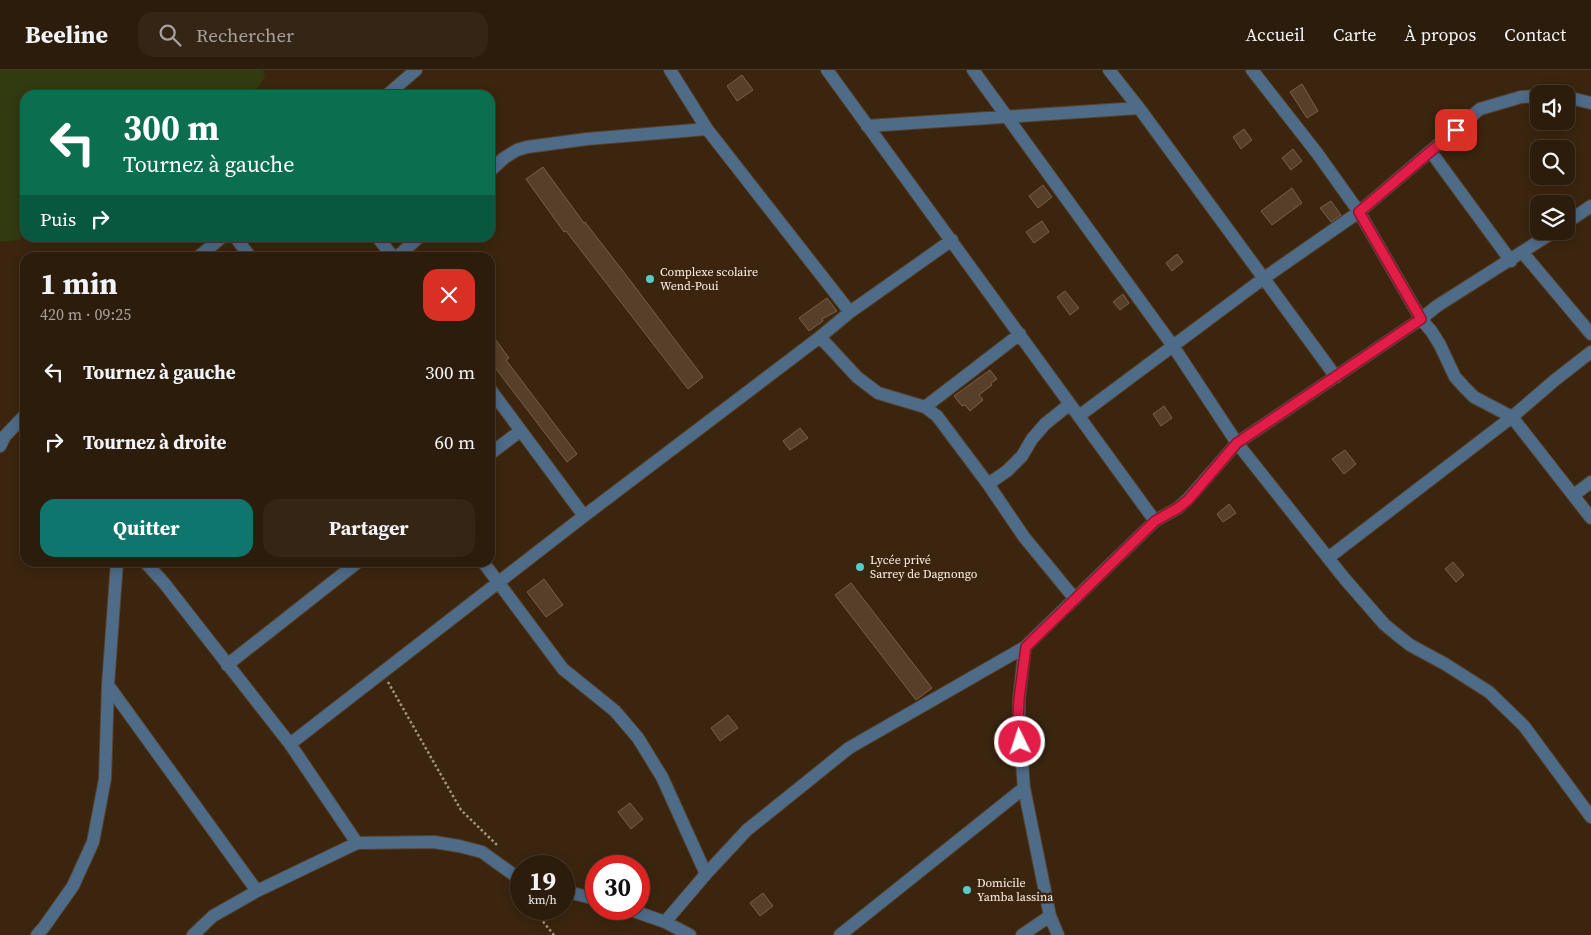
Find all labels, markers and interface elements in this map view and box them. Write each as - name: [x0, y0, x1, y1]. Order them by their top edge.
- search box: [138, 12, 488, 57]
- text: Beeline: [25, 18, 108, 51]
- icon: search: [156, 21, 184, 49]
- text: Rechercher: [196, 22, 294, 48]
- text: Accueil: [1246, 22, 1305, 47]
- text: Carte: [1333, 22, 1376, 47]
- text: À propos: [1404, 22, 1476, 47]
- text: Contact: [1504, 22, 1566, 47]
- map controls: [1530, 85, 1575, 240]
- button: sound: [1530, 85, 1575, 130]
- text: 300 m: [123, 104, 219, 152]
- pin: [1435, 109, 1477, 151]
- icon: left: [40, 110, 105, 175]
- icon: arrive: [1442, 116, 1470, 144]
- button: search: [1530, 140, 1575, 185]
- text: Tournez à gauche: [123, 149, 294, 179]
- button: layers: [1530, 195, 1575, 240]
- icon: right: [86, 205, 114, 233]
- text: Puis: [40, 206, 76, 232]
- text: 1 min: [40, 263, 118, 304]
- place label: Complexe scolaire Wend-Poui: [660, 264, 758, 294]
- button: close: [423, 269, 475, 321]
- marker: Complexe scolaire Wend-Poui: [644, 273, 656, 285]
- text: 420 m · 09:25: [40, 303, 131, 325]
- icon: left: [40, 358, 68, 386]
- text: Tournez à gauche: [83, 359, 236, 385]
- text: 300 m: [425, 359, 475, 385]
- icon: right: [40, 428, 68, 456]
- text: Tournez à droite: [83, 429, 226, 455]
- text: 60 m: [434, 429, 475, 455]
- button: Quitter: [40, 499, 253, 557]
- button: Partager: [263, 499, 475, 557]
- place label: Lycée privé Sarrey de Dagnongo: [870, 552, 978, 582]
- marker: Lycée privé Sarrey de Dagnongo: [854, 561, 866, 573]
- position arrow: [993, 715, 1045, 767]
- speed limit sign: 30: [585, 855, 650, 920]
- text: 19: [529, 864, 556, 898]
- place label: Domicile Yamba lassina: [977, 875, 1054, 905]
- marker: Domicile Yamba lassina: [961, 884, 973, 896]
- text: km/h: [528, 892, 557, 908]

